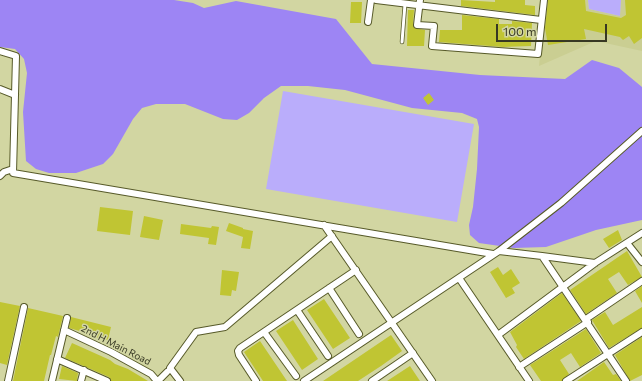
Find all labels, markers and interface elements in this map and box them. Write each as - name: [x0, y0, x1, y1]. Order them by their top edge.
- scale bar: [498, 16, 609, 42]
- text: 100 m: [503, 24, 537, 38]
- street label: 2nd H Main Road: [79, 322, 153, 368]

